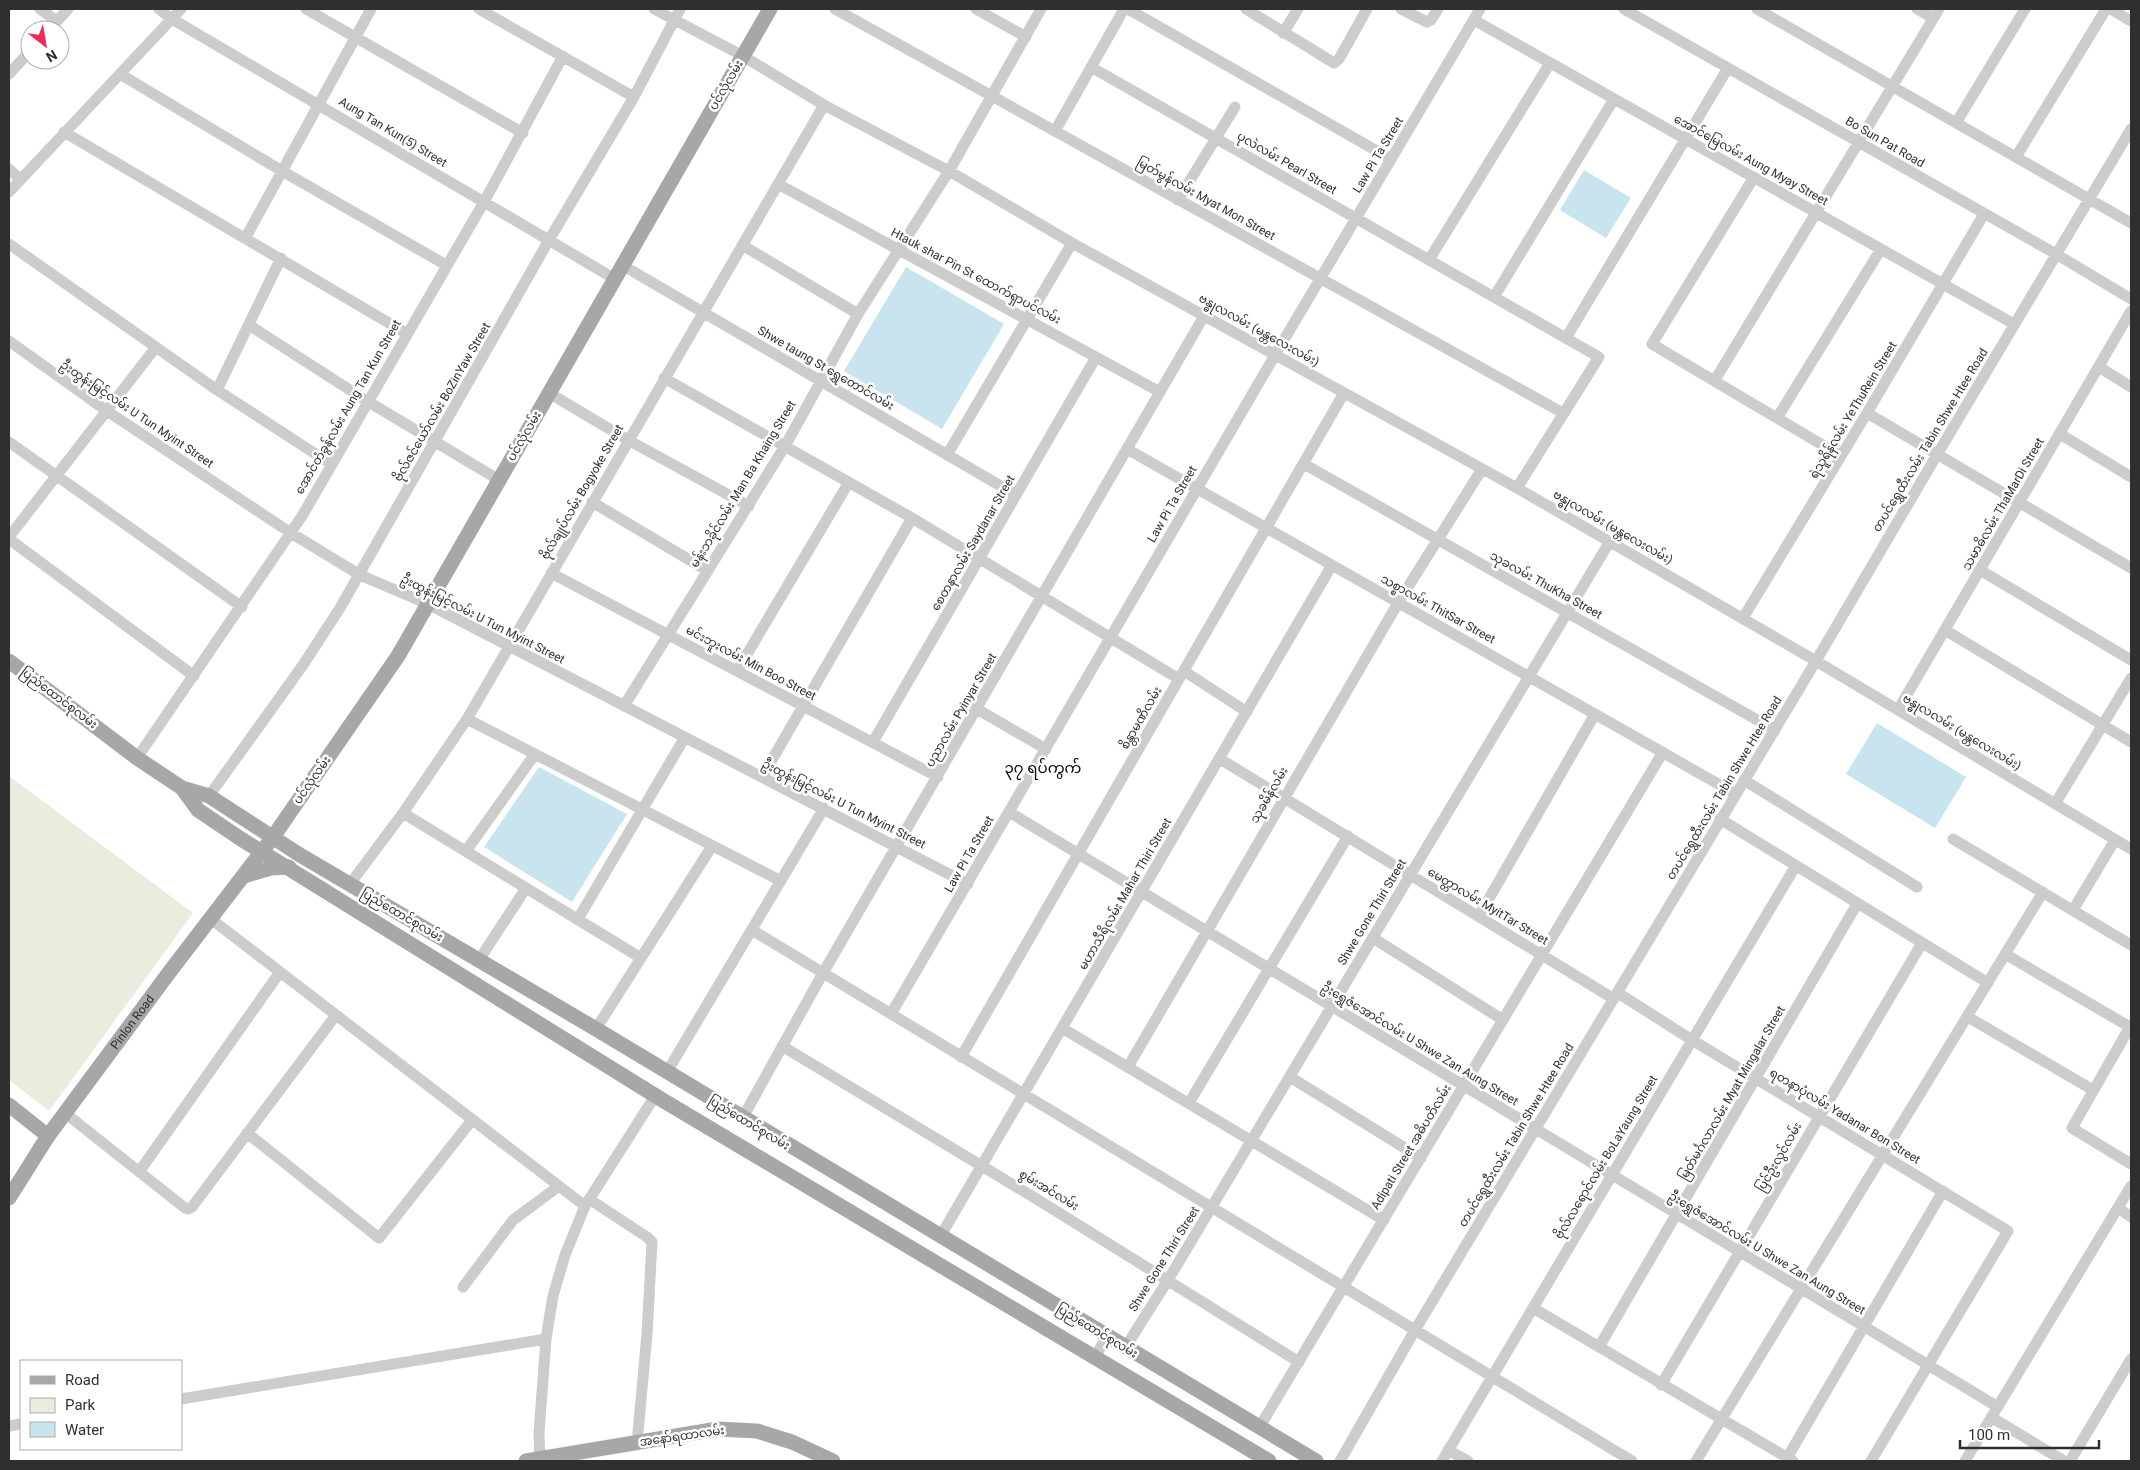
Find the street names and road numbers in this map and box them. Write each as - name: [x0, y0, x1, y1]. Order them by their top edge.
- street label: ပင်လုံလမ်း: [704, 57, 748, 114]
- street label: Aung Tan Kun(5) Street: [336, 94, 450, 170]
- street label: အောင်မြေလမ်း Aung Myay Street: [1670, 110, 1832, 211]
- street label: Bo Sun Pat Road: [1843, 114, 1927, 170]
- street label: Law Pi Ta Street: [1350, 115, 1406, 195]
- street label: ပုလဲလမ်း Pearl Street: [1233, 127, 1340, 200]
- street label: မြတ်မွန်လမ်း Myat Mon Street: [1133, 153, 1279, 246]
- street label: Htauk shar Pin St ထောက်ရှာပင်လမ်း: [887, 223, 1064, 330]
- street label: ဗန္ဓုလလမ်း (မန္တလေးလမ်း): [1195, 289, 1323, 372]
- street label: အောင်တံခွန်လမ်း Aung Tan Kun Street: [290, 316, 406, 498]
- street label: ဗိုလ်ဇင်ယော်လမ်း BoZinYaw Street: [389, 319, 496, 485]
- street label: Shwe taung St ရွှေတောင်လမ်း: [754, 321, 898, 415]
- street label: ရဲသူရိန်လမ်း YeThuRein Street: [1805, 338, 1902, 483]
- street label: တပင်ရွှေထီးလမ်း Tabin Shwe Htee Road: [1868, 345, 1993, 536]
- street label: ဦးထွန်းမြင့်လမ်း U Tun Myint Street: [56, 356, 217, 473]
- street label: မန်းဘခိုင်လမ်း Man Ba Khaing Street: [686, 397, 801, 572]
- street label: ပင်လုံလမ်း: [502, 408, 546, 465]
- street label: ဗိုလ်ချုပ်လမ်း Bogyoke Street: [536, 421, 629, 563]
- street label: သမာဓိလမ်း ThaMarDi Street: [1958, 434, 2047, 573]
- street label: Law Pi Ta Street: [1144, 463, 1200, 545]
- street label: စေတနာလမ်း Saydanar Street: [927, 472, 1020, 615]
- street label: ဗန္ဓုလလမ်း (မန္တလေးလမ်း): [1549, 485, 1676, 570]
- street label: သုခလမ်း ThuKha Street: [1486, 547, 1606, 624]
- street label: ဦးထွန်းမြင့်လမ်း U Tun Myint Street: [398, 570, 568, 669]
- street label: သစ္စာလမ်း ThitSar Street: [1377, 570, 1499, 649]
- street label: မင်းဘူးလမ်း Min Boo Street: [682, 621, 819, 706]
- street label: ပညာလမ်း Pyinyar Street: [921, 649, 1002, 771]
- street label: ပြည်ထောင်စုလမ်း: [16, 663, 101, 734]
- street label: စိန္တာမဏိလမ်း: [1116, 683, 1167, 753]
- street label: ဗန္ဓုလလမ်း (မန္တလေးလမ်း): [1898, 689, 2025, 776]
- street label: တပင်ရွှေထီးလမ်း Tabin Shwe Htee Road: [1662, 693, 1787, 884]
- street label: ပင်လုံလမ်း: [289, 752, 336, 808]
- street label: ဦးထွန်းမြင့်လမ်း U Tun Myint Street: [759, 755, 929, 854]
- street label: သုခမိန်လမ်း: [1246, 763, 1293, 827]
- street label: Law Pi Ta Street: [941, 813, 997, 895]
- street label: မဟာသီရိလမ်း Mahar Thiri Street: [1074, 815, 1177, 974]
- street label: Shwe Gone Thiri Street: [1335, 856, 1409, 968]
- street label: မေတ္တာလမ်း MyitTar Street: [1424, 863, 1552, 950]
- street label: ပြည်ထောင်စုလမ်း: [357, 884, 446, 947]
- street label: ဦးရွှေဇံအောင်လမ်း U Shwe Zan Aung Street: [1318, 978, 1522, 1111]
- street label: Pinlon Road: [108, 992, 157, 1052]
- street label: မြတ်မင်္ဂလာလမ်း Myat Mingalar Street: [1674, 1002, 1790, 1184]
- street label: တပင်ရွှေထီးလမ်း Tabin Shwe Htee Road: [1454, 1040, 1579, 1231]
- street label: ရတနာပုံလမ်း Yadanar Bon Street: [1766, 1064, 1924, 1169]
- street label: ဗိုလ်လရောင်လမ်း BoLaYaung Street: [1550, 1072, 1663, 1243]
- street label: Adipati Street အဓိပတိလမ်း: [1366, 1081, 1454, 1212]
- street label: ပြည်ထောင်စုလမ်း: [704, 1092, 793, 1155]
- street label: ပြင်ဦးလွင်လမ်း: [1752, 1119, 1807, 1196]
- street label: စွမ်းအင်လမ်း: [1015, 1165, 1082, 1216]
- street label: ဦးရွှေဇံအောင်လမ်း U Shwe Zan Aung Street: [1665, 1187, 1869, 1320]
- street label: Shwe Gone Thiri Street: [1126, 1204, 1202, 1314]
- street label: ပြည်ထောင်စုလမ်း: [1052, 1300, 1141, 1363]
- street label: အနော်ရထာလမ်း: [638, 1421, 726, 1452]

